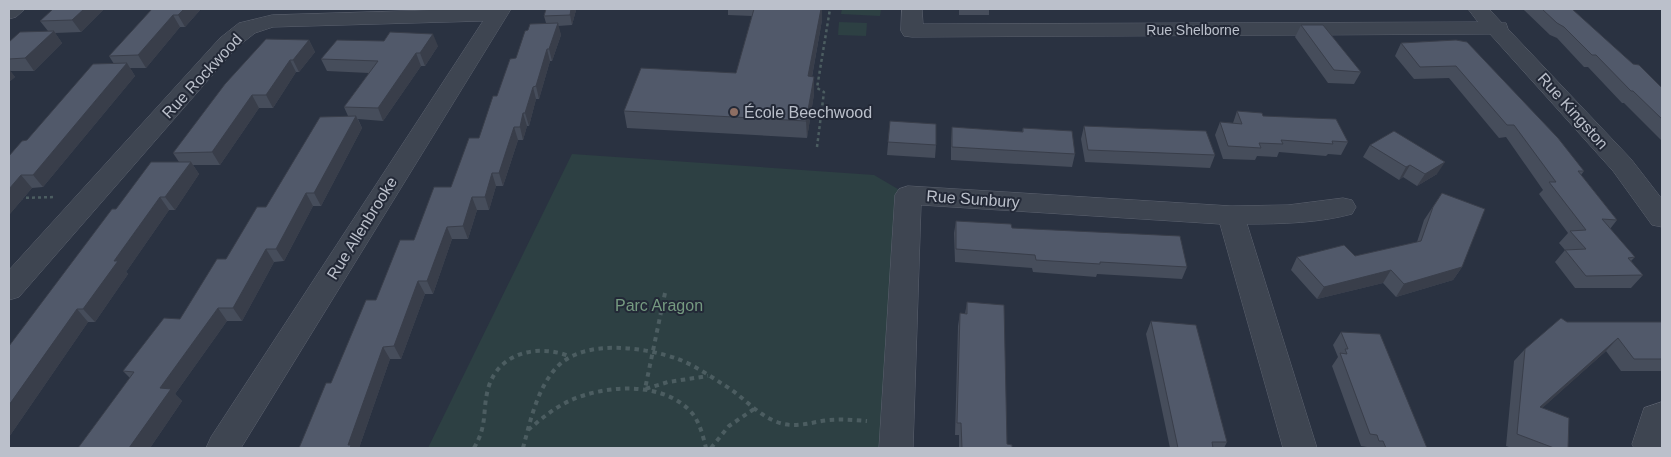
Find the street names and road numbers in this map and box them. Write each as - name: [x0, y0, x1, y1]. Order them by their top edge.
- street label: Rue Shelborne: [1146, 22, 1240, 38]
- street label: Rue Rockwood: [159, 31, 245, 121]
- street label: Rue Kingston: [1535, 70, 1611, 152]
- street label: Rue Allenbrooke: [324, 174, 400, 282]
- street label: Rue Sunbury: [926, 187, 1020, 211]

